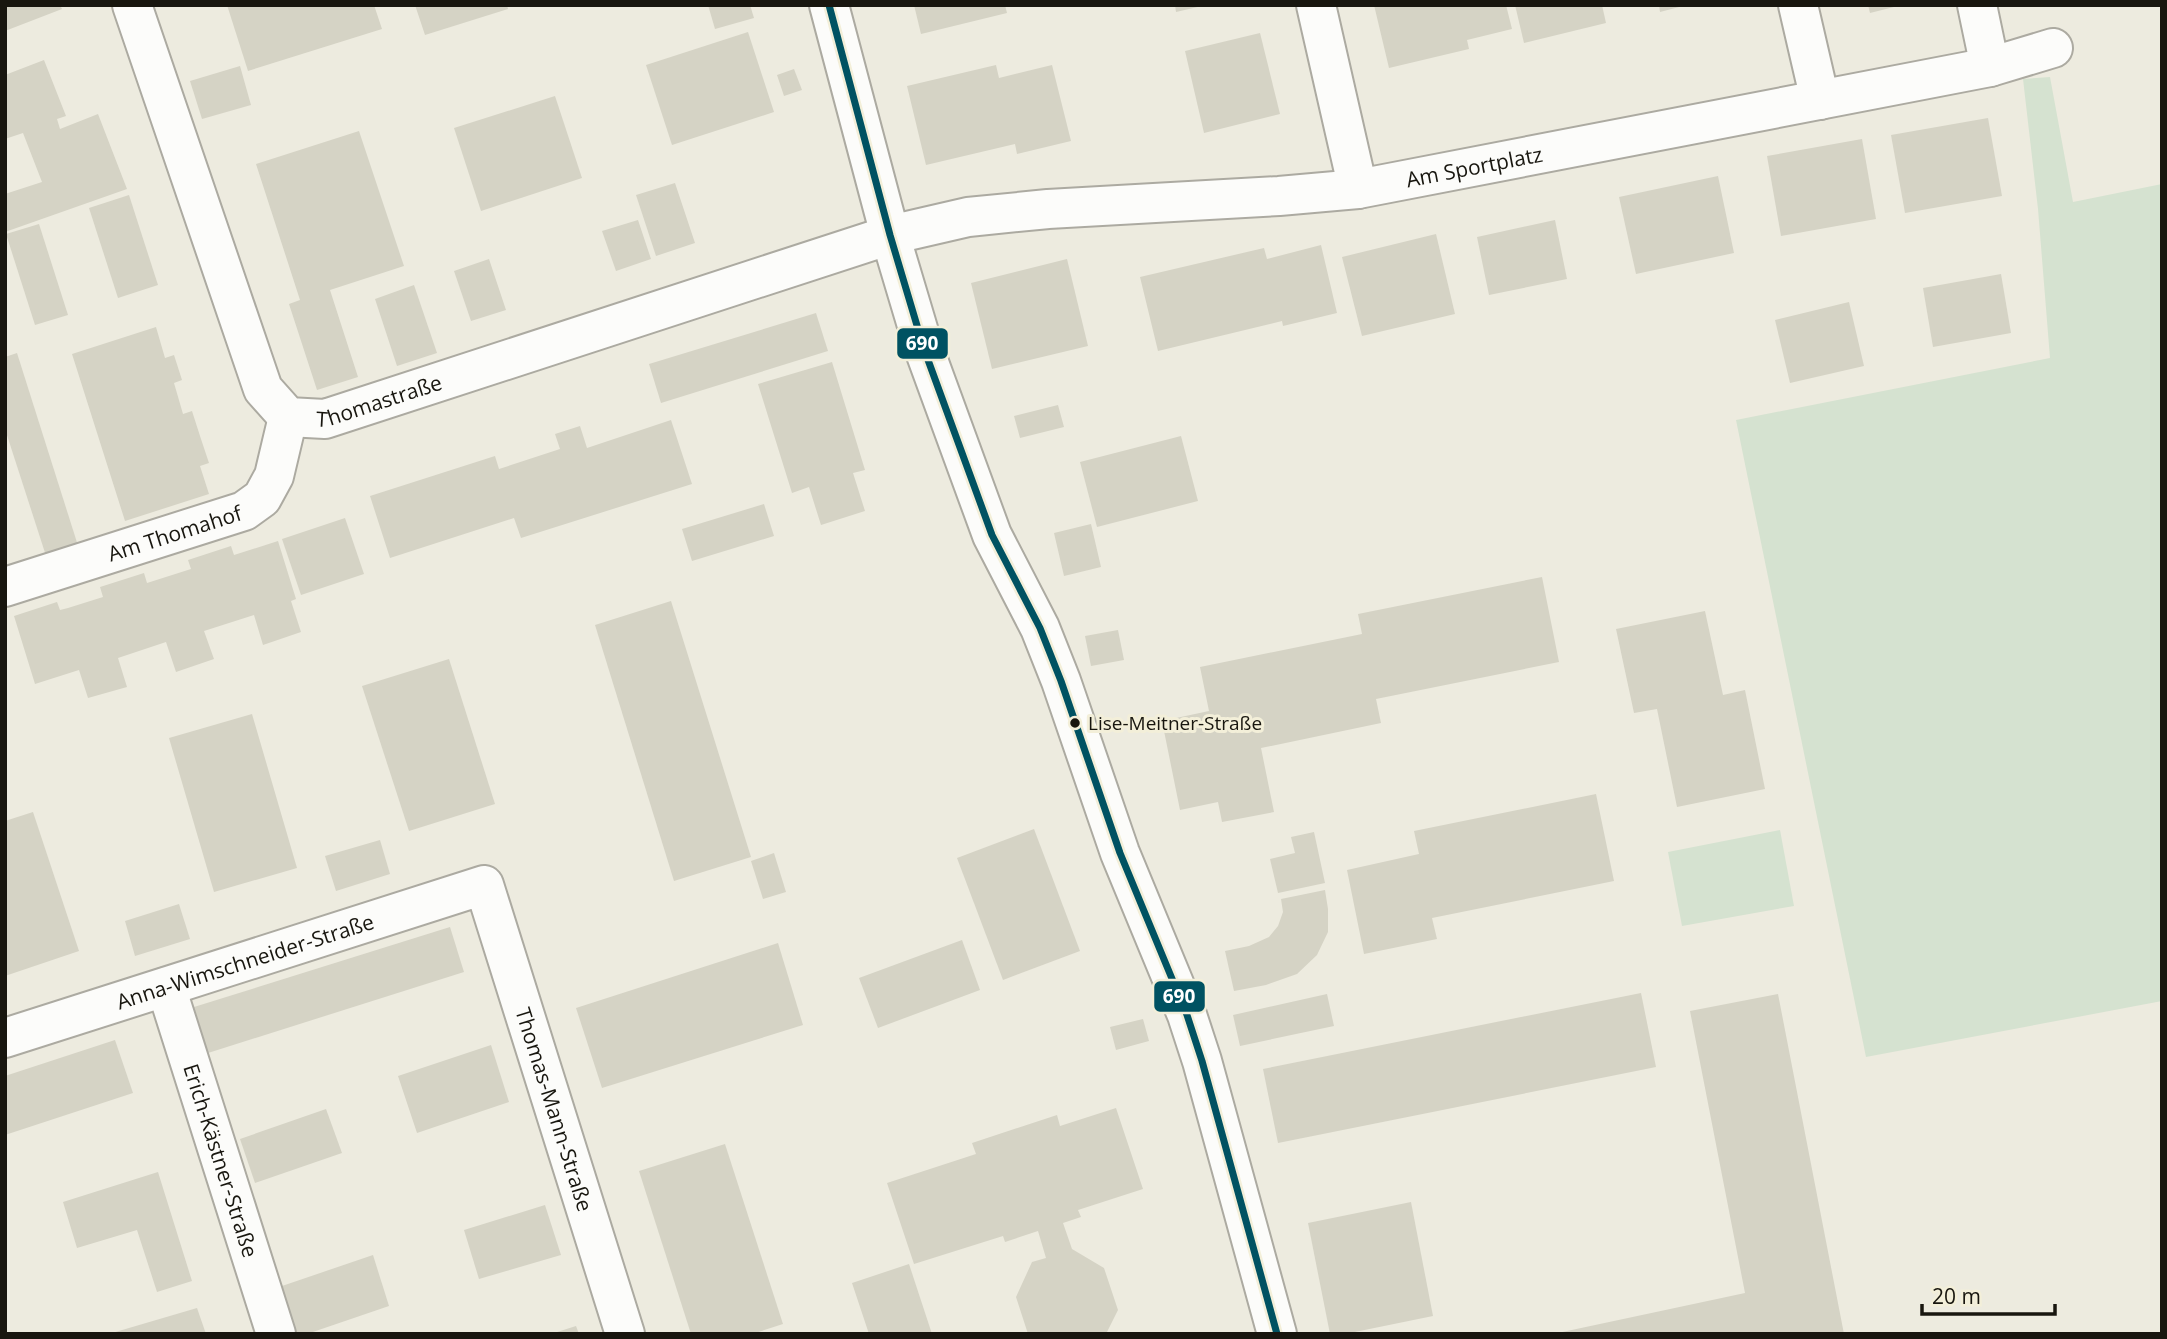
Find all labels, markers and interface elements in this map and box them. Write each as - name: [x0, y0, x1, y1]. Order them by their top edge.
- street label: Am Sportplatz: [1404, 140, 1545, 193]
- line badge: 690: [896, 327, 949, 360]
- text: 690: [906, 330, 938, 356]
- street label: Thomastraße: [315, 368, 445, 433]
- street label: Am Thomahof: [104, 498, 247, 567]
- place label: Lise-Meitner-Straße: [1088, 710, 1262, 736]
- marker: Lise-Meitner-Straße: [1068, 716, 1082, 730]
- street label: Anna-Wimschneider-Straße: [113, 907, 377, 1016]
- line badge: 690: [1153, 980, 1206, 1013]
- text: 690: [1163, 983, 1195, 1009]
- street label: Thomas-Mann-Straße: [509, 1004, 600, 1215]
- street label: Erich-Kästner-Straße: [177, 1060, 265, 1261]
- scale bar: [1922, 1272, 2055, 1316]
- text: 20 m: [1932, 1282, 1981, 1310]

